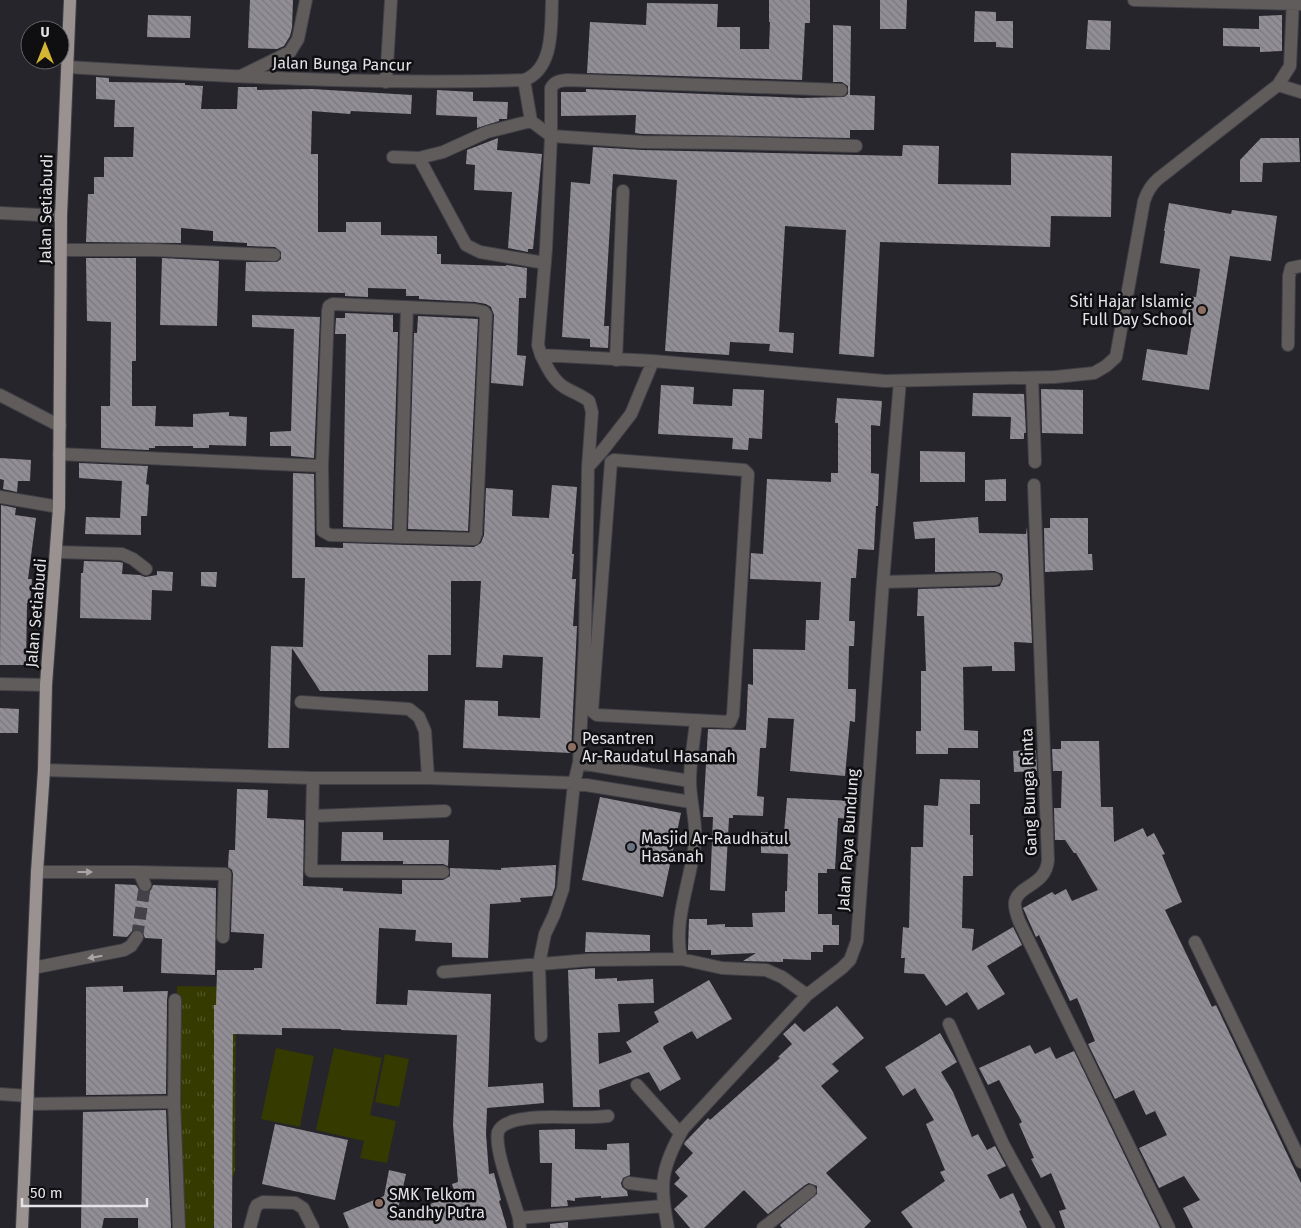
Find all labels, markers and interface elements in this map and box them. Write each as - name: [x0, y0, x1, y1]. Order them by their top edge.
- north arrow: [20, 20, 70, 70]
- text: U: [40, 24, 50, 41]
- street label: Jalan Bunga Pancur: [272, 53, 413, 75]
- street label: Jalan Setiabudi: [36, 154, 56, 264]
- place label: Siti Hajar Islamic Full Day School: [1070, 292, 1192, 329]
- marker: Siti Hajar Islamic Full Day School: [1196, 304, 1208, 316]
- street label: Jalan Setiabudi: [22, 558, 50, 668]
- street label: Gang Bunga Rinta: [1017, 728, 1041, 856]
- place label: Pesantren Ar-Raudatul Hasanah: [582, 729, 736, 766]
- marker: Pesantren Ar-Raudatul Hasanah: [566, 741, 578, 753]
- street label: Jalan Paya Bundung: [834, 767, 863, 912]
- place label: Masjid Ar-Raudhatul Hasanah: [641, 829, 789, 866]
- marker: Masjid Ar-Raudhatul Hasanah: [625, 841, 637, 853]
- one-way arrow: [78, 868, 94, 876]
- one-way arrow: [86, 953, 102, 961]
- scale bar: [22, 1176, 148, 1208]
- text: 50 m: [30, 1184, 63, 1202]
- place label: SMK Telkom Sandhy Putra: [389, 1185, 485, 1222]
- marker: SMK Telkom Sandhy Putra: [373, 1197, 385, 1209]

